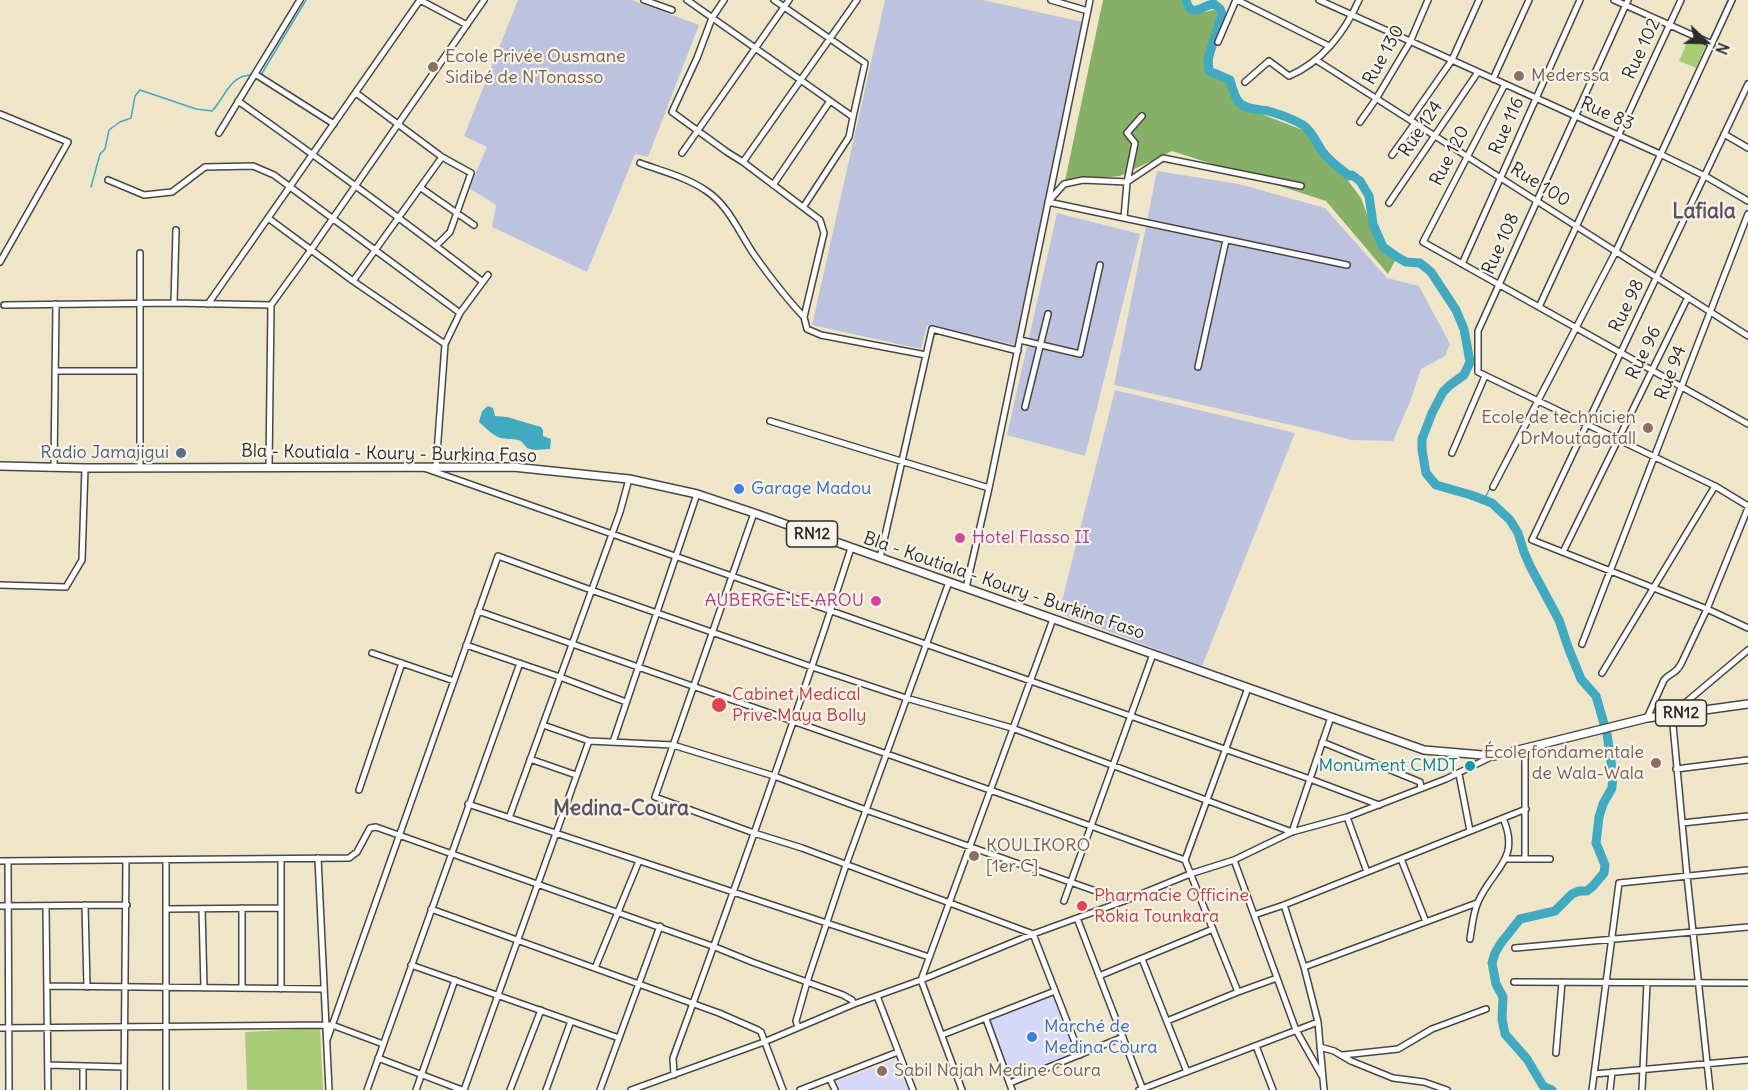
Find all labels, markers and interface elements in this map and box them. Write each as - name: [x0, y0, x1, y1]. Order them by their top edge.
- north arrow: [1676, 12, 1736, 72]
- street label: Rue 102: [1619, 15, 1665, 83]
- street label: Rue 130: [1359, 21, 1409, 89]
- text: N: [1711, 40, 1734, 58]
- place label: Ecole Privée Ousmane Sidibé de N'Tonasso: [445, 46, 626, 88]
- marker: Ecole Privée Ousmane Sidibé de N'Tonasso: [426, 60, 440, 74]
- place label: Mederssa: [1531, 65, 1609, 87]
- marker: Mederssa: [1512, 69, 1526, 83]
- street label: Rue 83: [1577, 93, 1637, 135]
- street label: Rue 116: [1485, 94, 1529, 158]
- street label: Rue 124: [1394, 97, 1448, 161]
- street label: Rue 120: [1426, 122, 1474, 190]
- street label: Rue 100: [1506, 158, 1574, 212]
- district label: Lafiala: [1672, 199, 1736, 225]
- street label: Rue 108: [1478, 210, 1524, 278]
- street label: Rue 98: [1605, 276, 1649, 336]
- street label: Rue 96: [1622, 323, 1666, 383]
- street label: Rue 94: [1651, 343, 1691, 403]
- place label: Ecole de technicien DrMoutagatall: [1481, 407, 1636, 450]
- marker: Ecole de technicien DrMoutagatall: [1641, 421, 1655, 435]
- street label: Bla - Koutiala - Koury - Burkina Faso: [241, 441, 537, 467]
- place label: Radio Jamajigui: [40, 442, 169, 464]
- marker: Radio Jamajigui: [174, 446, 188, 460]
- place label: Garage Madou: [751, 478, 872, 500]
- marker: Garage Madou: [732, 482, 746, 496]
- road number: RN12: [786, 521, 838, 547]
- place label: Hotel Flasso II: [972, 527, 1090, 549]
- street label: Bla - Koutiala - Koury - Burkina Faso: [861, 528, 1147, 644]
- marker: Hotel Flasso II: [953, 531, 967, 545]
- place label: AUBERGE LE AROU: [705, 590, 864, 612]
- marker: AUBERGE LE AROU: [869, 594, 883, 608]
- place label: Cabinet Medical Prive Maya Bolly: [732, 684, 867, 726]
- marker: Cabinet Medical Prive Maya Bolly: [710, 696, 728, 714]
- road number: RN12: [1656, 700, 1706, 726]
- place label: École fondamentale de Wala-Wala: [1484, 742, 1644, 784]
- place label: Monument CMDT: [1319, 755, 1458, 777]
- marker: École fondamentale de Wala-Wala: [1649, 756, 1663, 770]
- marker: Monument CMDT: [1463, 759, 1477, 773]
- district label: Medina-Coura: [553, 796, 689, 822]
- place label: KOULIKORO [1er C]: [986, 835, 1091, 878]
- marker: KOULIKORO [1er C]: [967, 849, 981, 863]
- place label: Pharmacie Officine Rokia Tounkara: [1094, 885, 1249, 928]
- marker: Pharmacie Officine Rokia Tounkara: [1075, 899, 1089, 913]
- place label: Marché de Medina Coura: [1044, 1016, 1157, 1058]
- marker: Marché de Medina Coura: [1025, 1030, 1039, 1044]
- place label: Sabil Najah Medine Coura: [894, 1060, 1101, 1082]
- marker: Sabil Najah Medine Coura: [875, 1064, 889, 1078]

